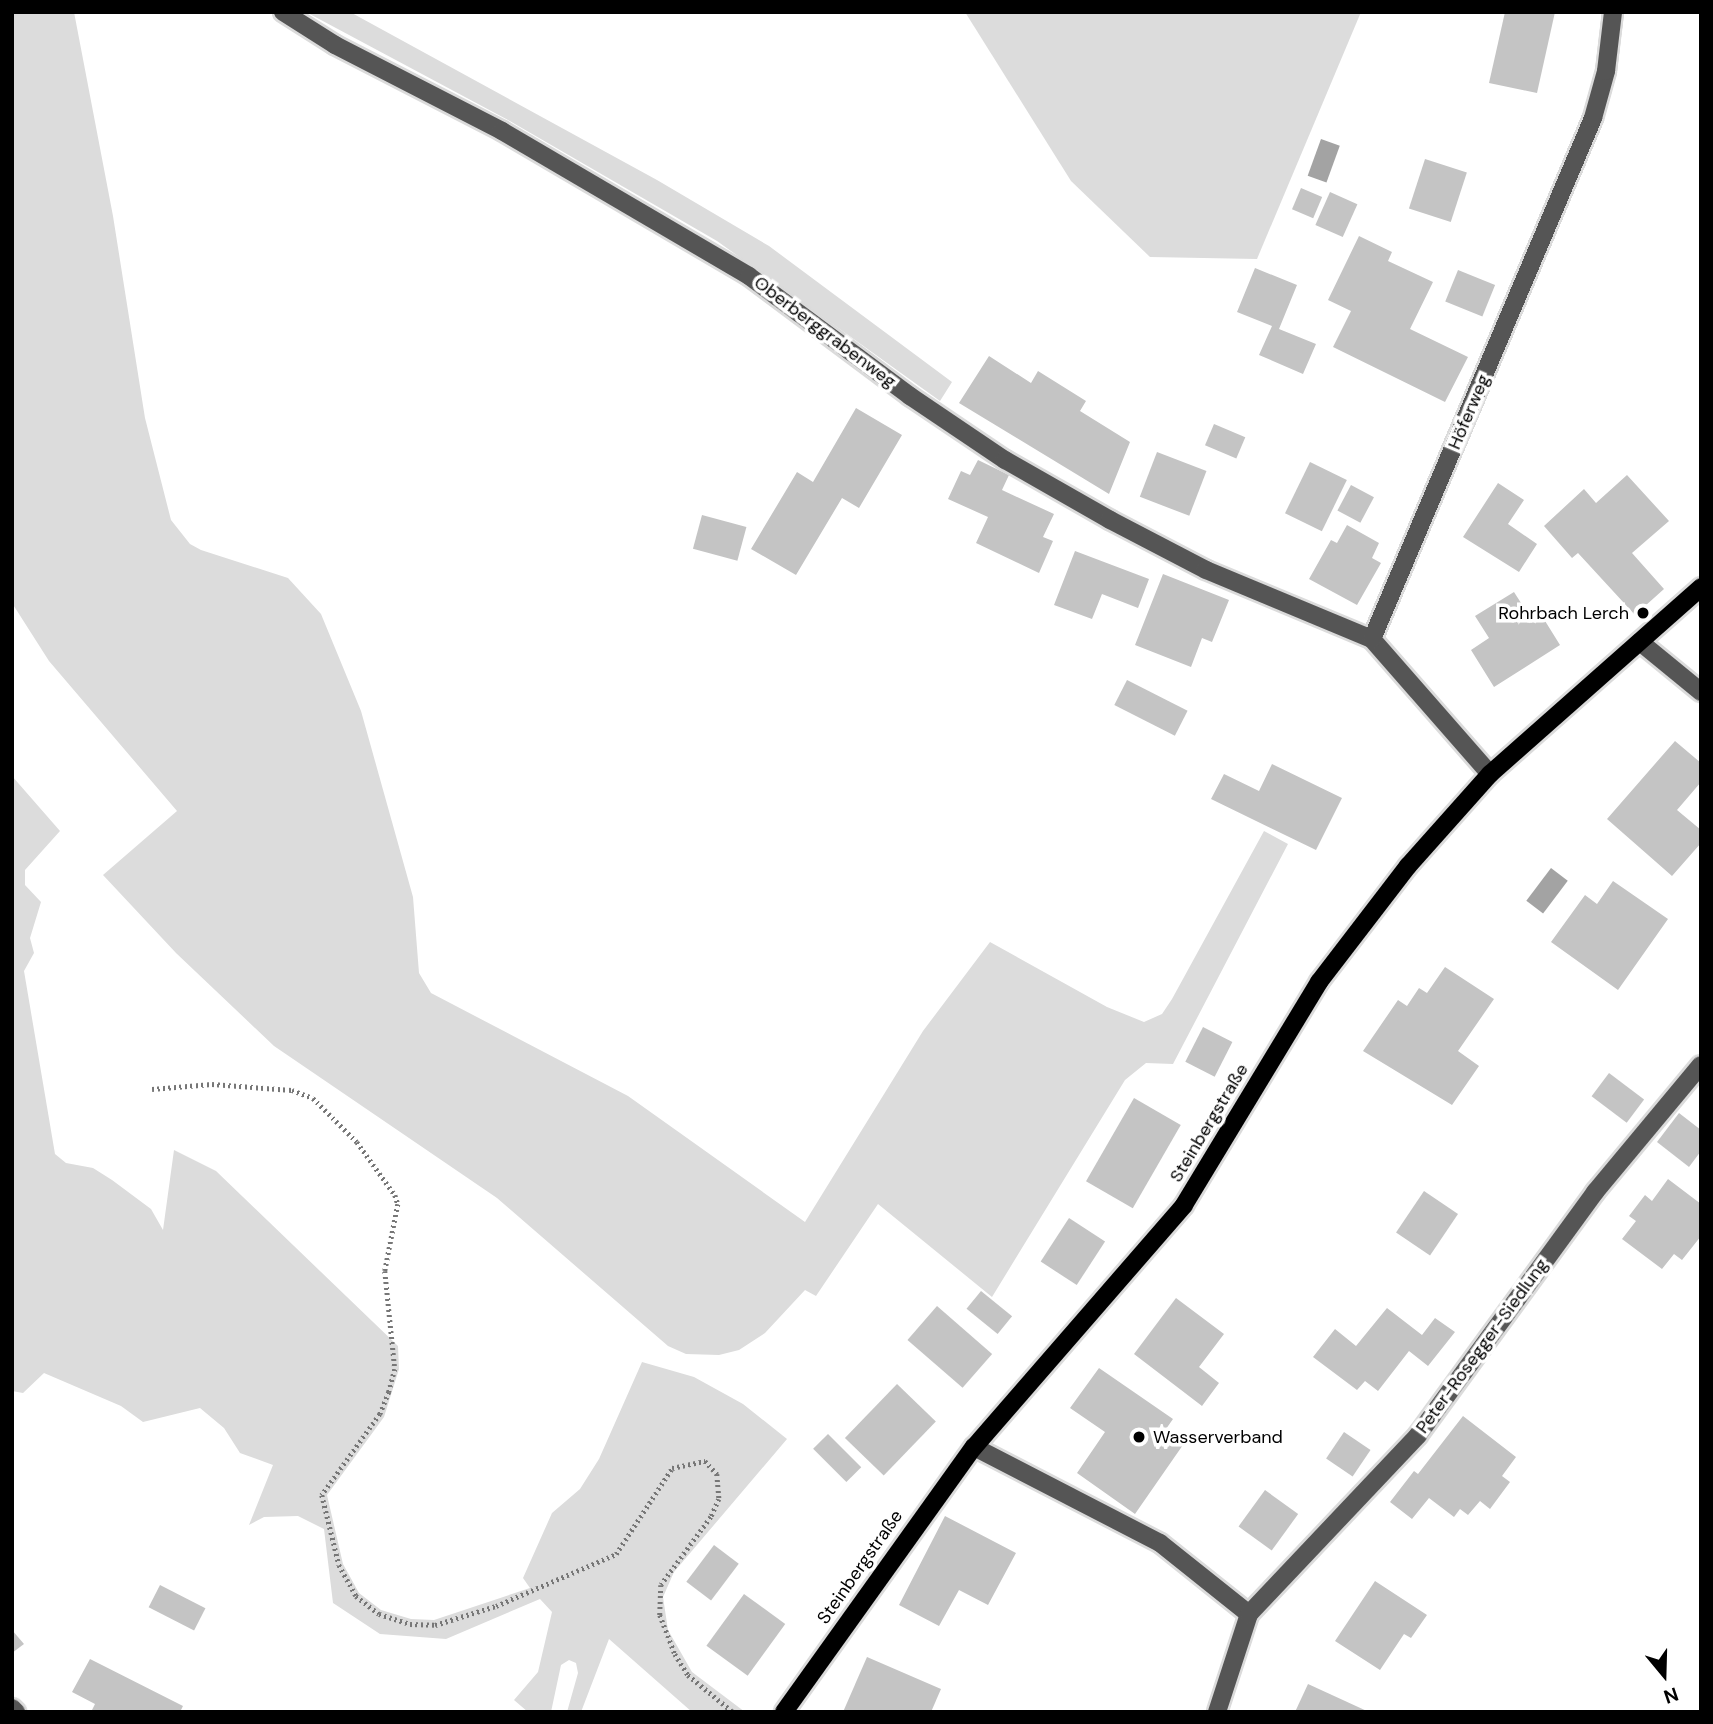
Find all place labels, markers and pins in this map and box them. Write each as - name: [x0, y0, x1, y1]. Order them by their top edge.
- place label: Rohrbach Lerch: [1498, 602, 1629, 624]
- marker: Rohrbach Lerch: [1635, 605, 1651, 621]
- place label: Wasserverband: [1153, 1426, 1283, 1448]
- marker: Wasserverband: [1131, 1429, 1147, 1445]

